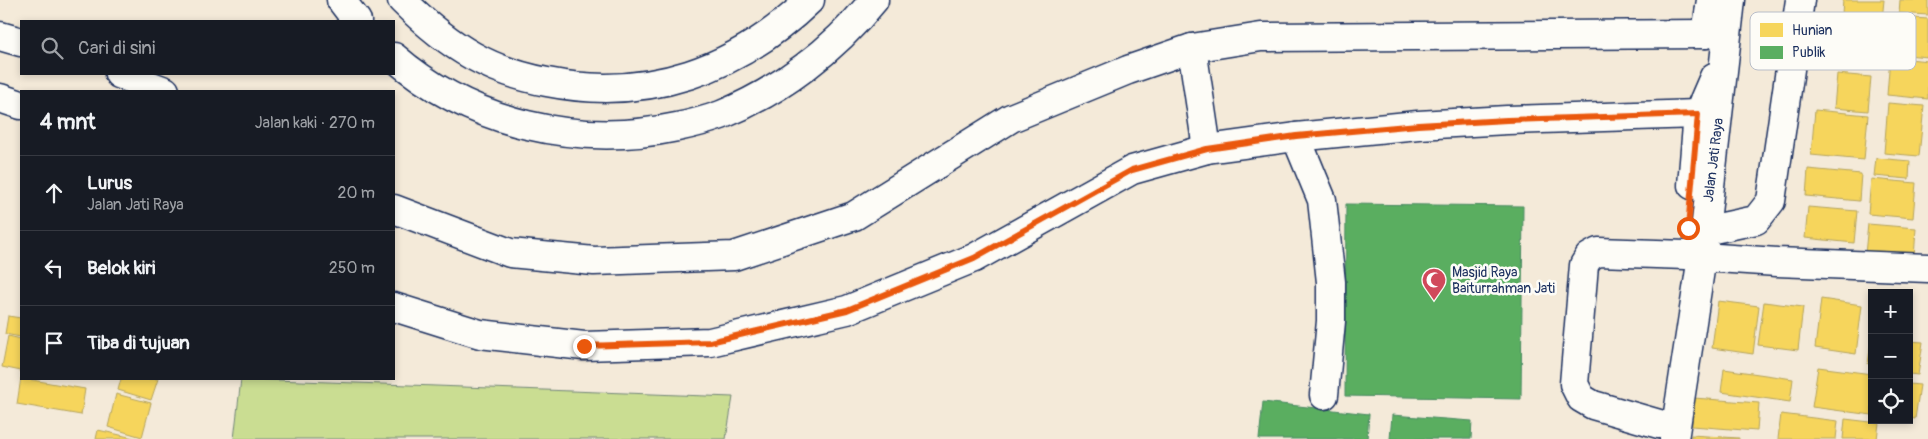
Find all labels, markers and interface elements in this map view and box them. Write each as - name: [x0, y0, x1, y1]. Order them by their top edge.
- legend: [1750, 12, 1916, 70]
- search box: [20, 20, 395, 75]
- text: Hunian: [1792, 22, 1832, 39]
- icon: search: [38, 34, 66, 62]
- text: Cari di sini: [78, 36, 155, 60]
- text: Publik: [1792, 44, 1825, 61]
- text: 4 mnt: [40, 109, 96, 136]
- text: Jalan kaki · 270 m: [255, 113, 375, 133]
- street label: Jalan Jati Raya: [1700, 117, 1727, 203]
- text: Lurus: [87, 171, 132, 195]
- icon: ahead: [40, 179, 68, 207]
- text: 20 m: [337, 183, 375, 203]
- text: Jalan Jati Raya: [87, 195, 184, 215]
- route start: [1677, 217, 1700, 240]
- icon: left: [40, 254, 68, 282]
- text: Belok kiri: [87, 256, 155, 280]
- text: 250 m: [329, 258, 375, 278]
- place label: Masjid Raya Baiturrahman Jati: [1452, 264, 1556, 297]
- mosque icon: Masjid Raya Baiturrahman Jati: [1421, 267, 1447, 301]
- map controls: [1868, 289, 1913, 424]
- button: +: [1868, 289, 1913, 334]
- icon: arrive: [40, 329, 68, 357]
- text: Tiba di tujuan: [87, 331, 190, 355]
- button: −: [1868, 334, 1913, 379]
- route end: [573, 335, 596, 358]
- button: locate: [1868, 379, 1913, 424]

